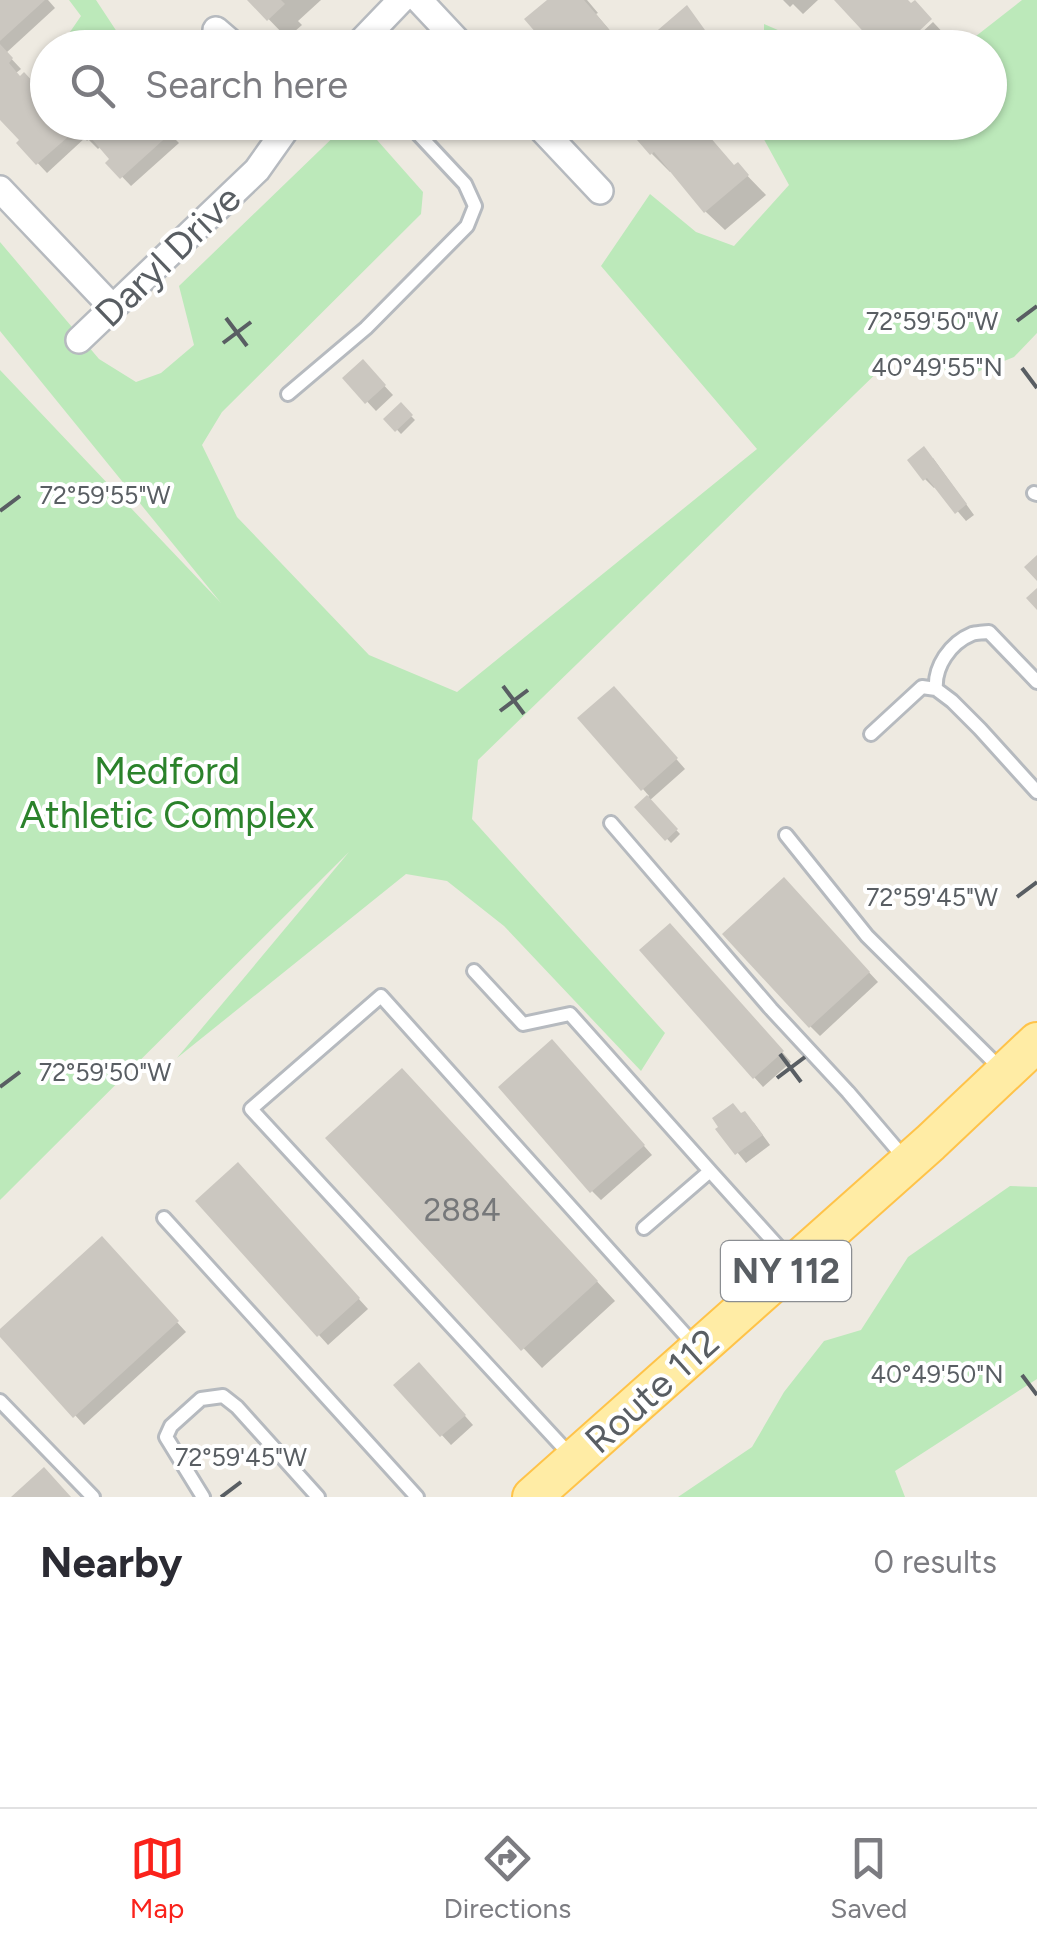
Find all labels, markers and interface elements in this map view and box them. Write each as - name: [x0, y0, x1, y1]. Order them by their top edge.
- search box: [30, 30, 1007, 140]
- icon: search: [65, 58, 120, 113]
- text: Search here: [145, 62, 348, 108]
- street label: Daryl Drive: [86, 176, 250, 336]
- text: 72°59'50"W: [866, 306, 998, 336]
- text: 40°49'55"N: [871, 352, 1003, 382]
- text: 72°59'55"W: [40, 480, 170, 510]
- park label: Medford Athletic Complex: [20, 748, 314, 838]
- text: 72°59'45"W: [866, 882, 998, 912]
- text: 72°59'50"W: [39, 1057, 171, 1087]
- house number: 2884: [423, 1191, 501, 1229]
- road number: NY 112: [721, 1241, 851, 1301]
- street label: Route 112: [576, 1319, 728, 1463]
- text: 40°49'50"N: [870, 1359, 1004, 1389]
- text: 72°59'45"W: [175, 1442, 307, 1472]
- text: Nearby: [40, 1537, 182, 1588]
- text: 0 results: [873, 1543, 997, 1581]
- tab: Map: [130, 1831, 185, 1925]
- tab: Directions: [444, 1831, 571, 1925]
- tab: Saved: [830, 1831, 907, 1925]

